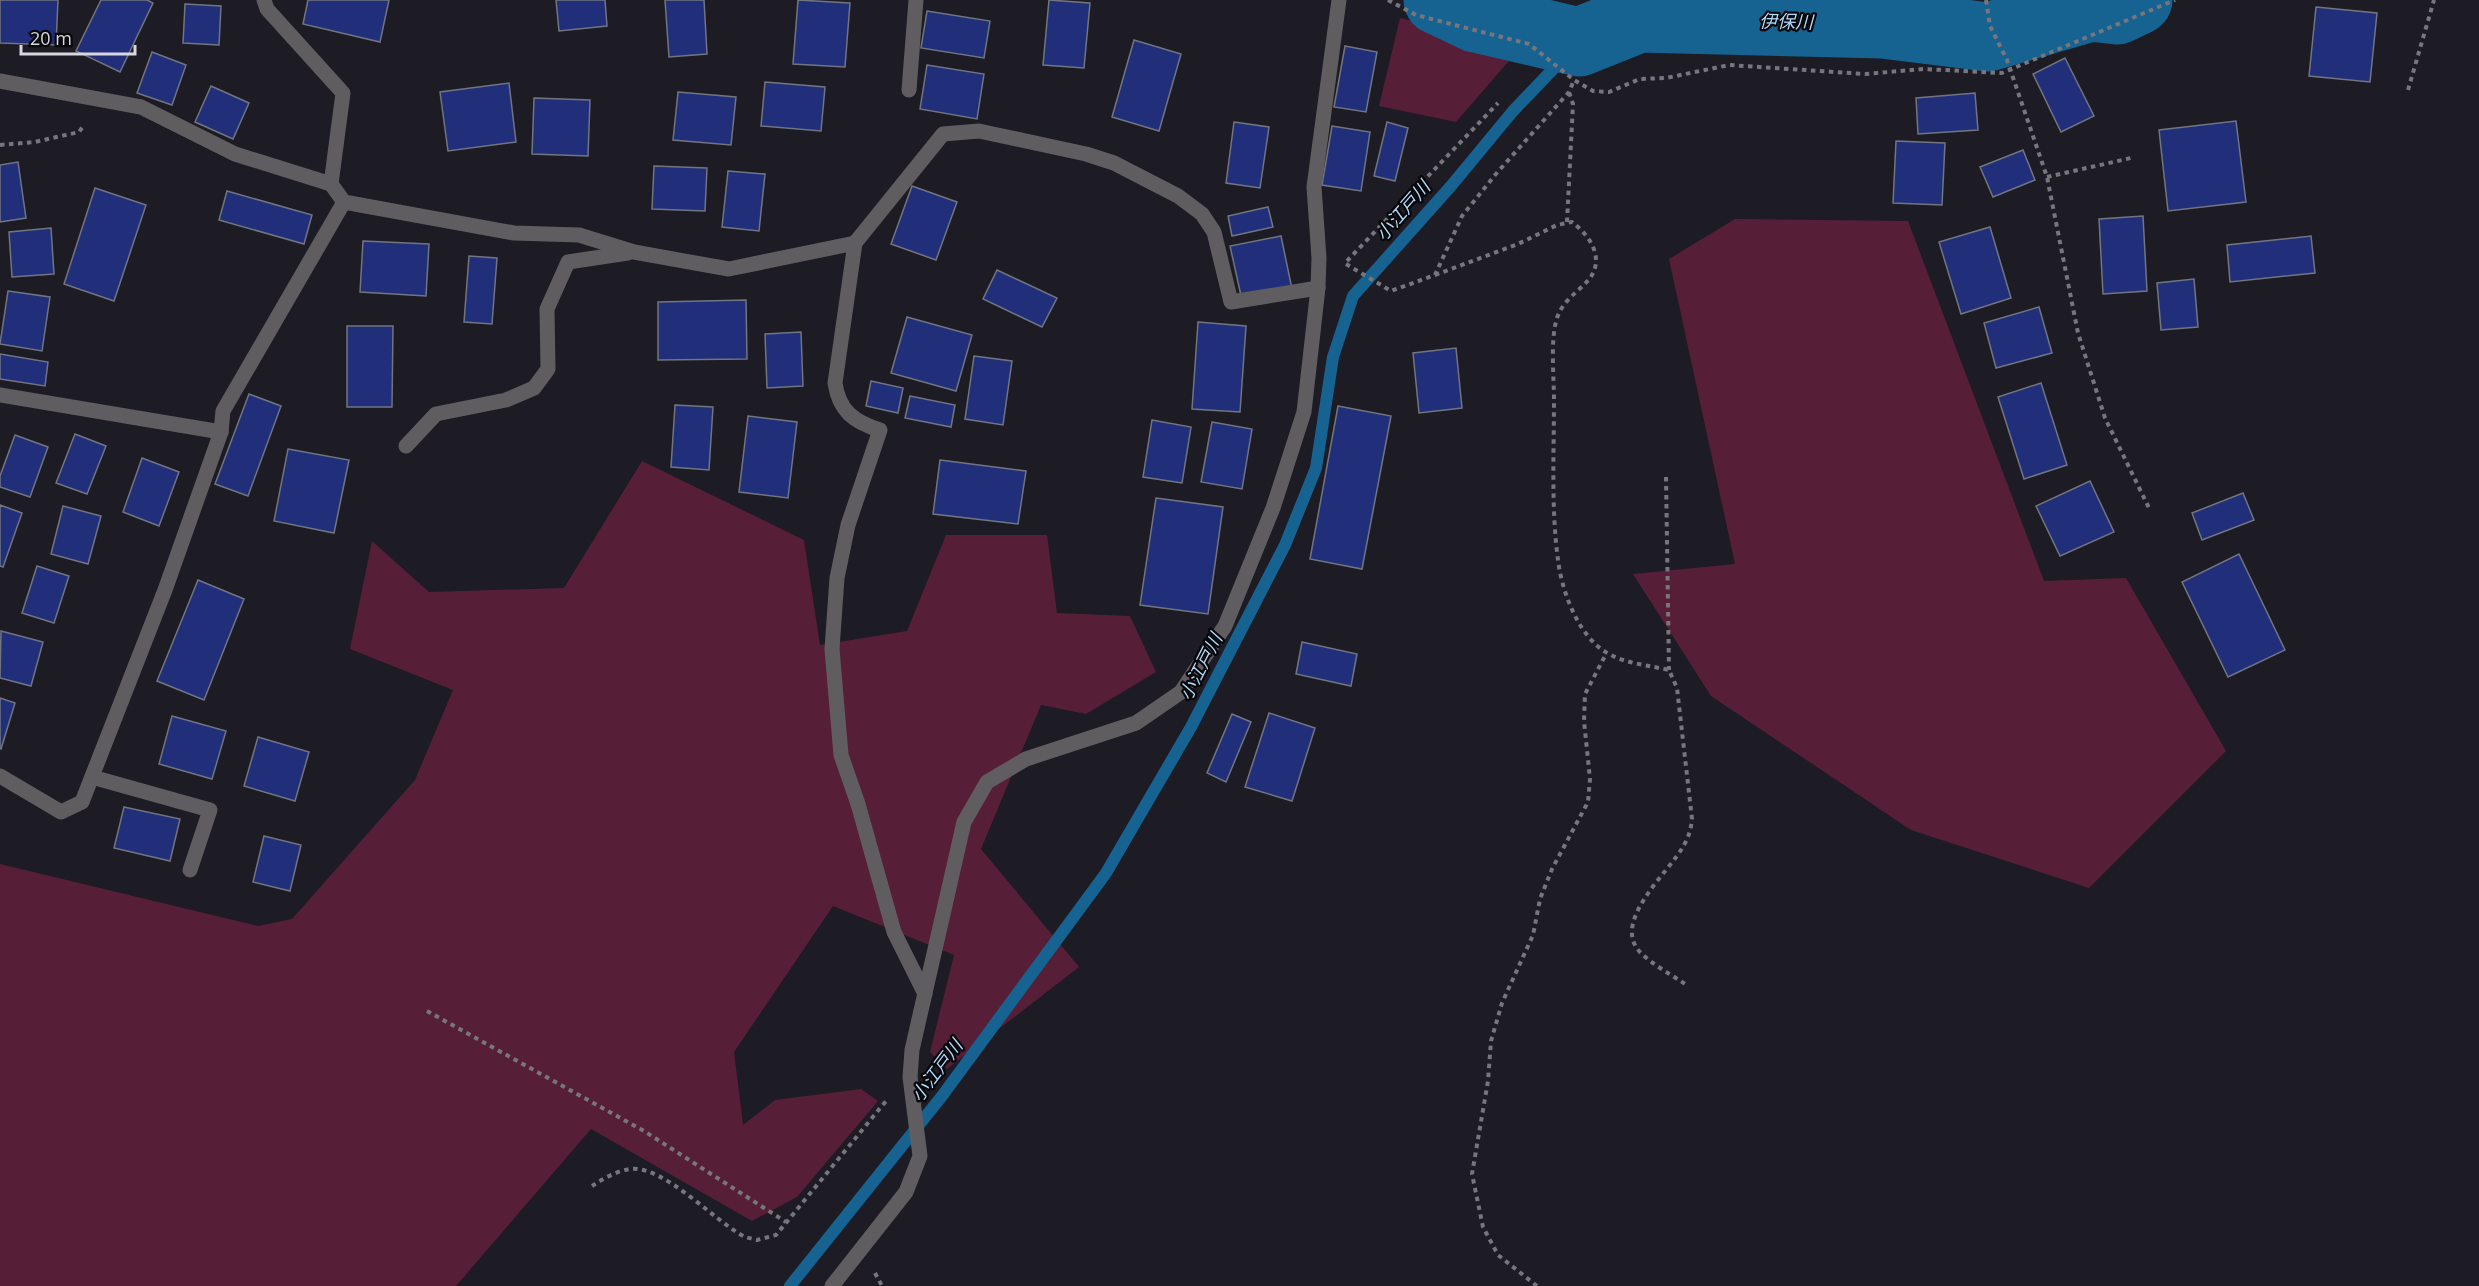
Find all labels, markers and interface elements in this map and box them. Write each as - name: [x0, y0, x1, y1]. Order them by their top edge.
- water label: 伊保川: [1759, 9, 1815, 34]
- scale bar: [21, 18, 135, 56]
- text: 20 m: [30, 26, 72, 50]
- water label: 小江戸川: [1370, 174, 1436, 245]
- water label: 小江戸川: [1173, 627, 1228, 704]
- water label: 小江戸川: [905, 1033, 969, 1106]

